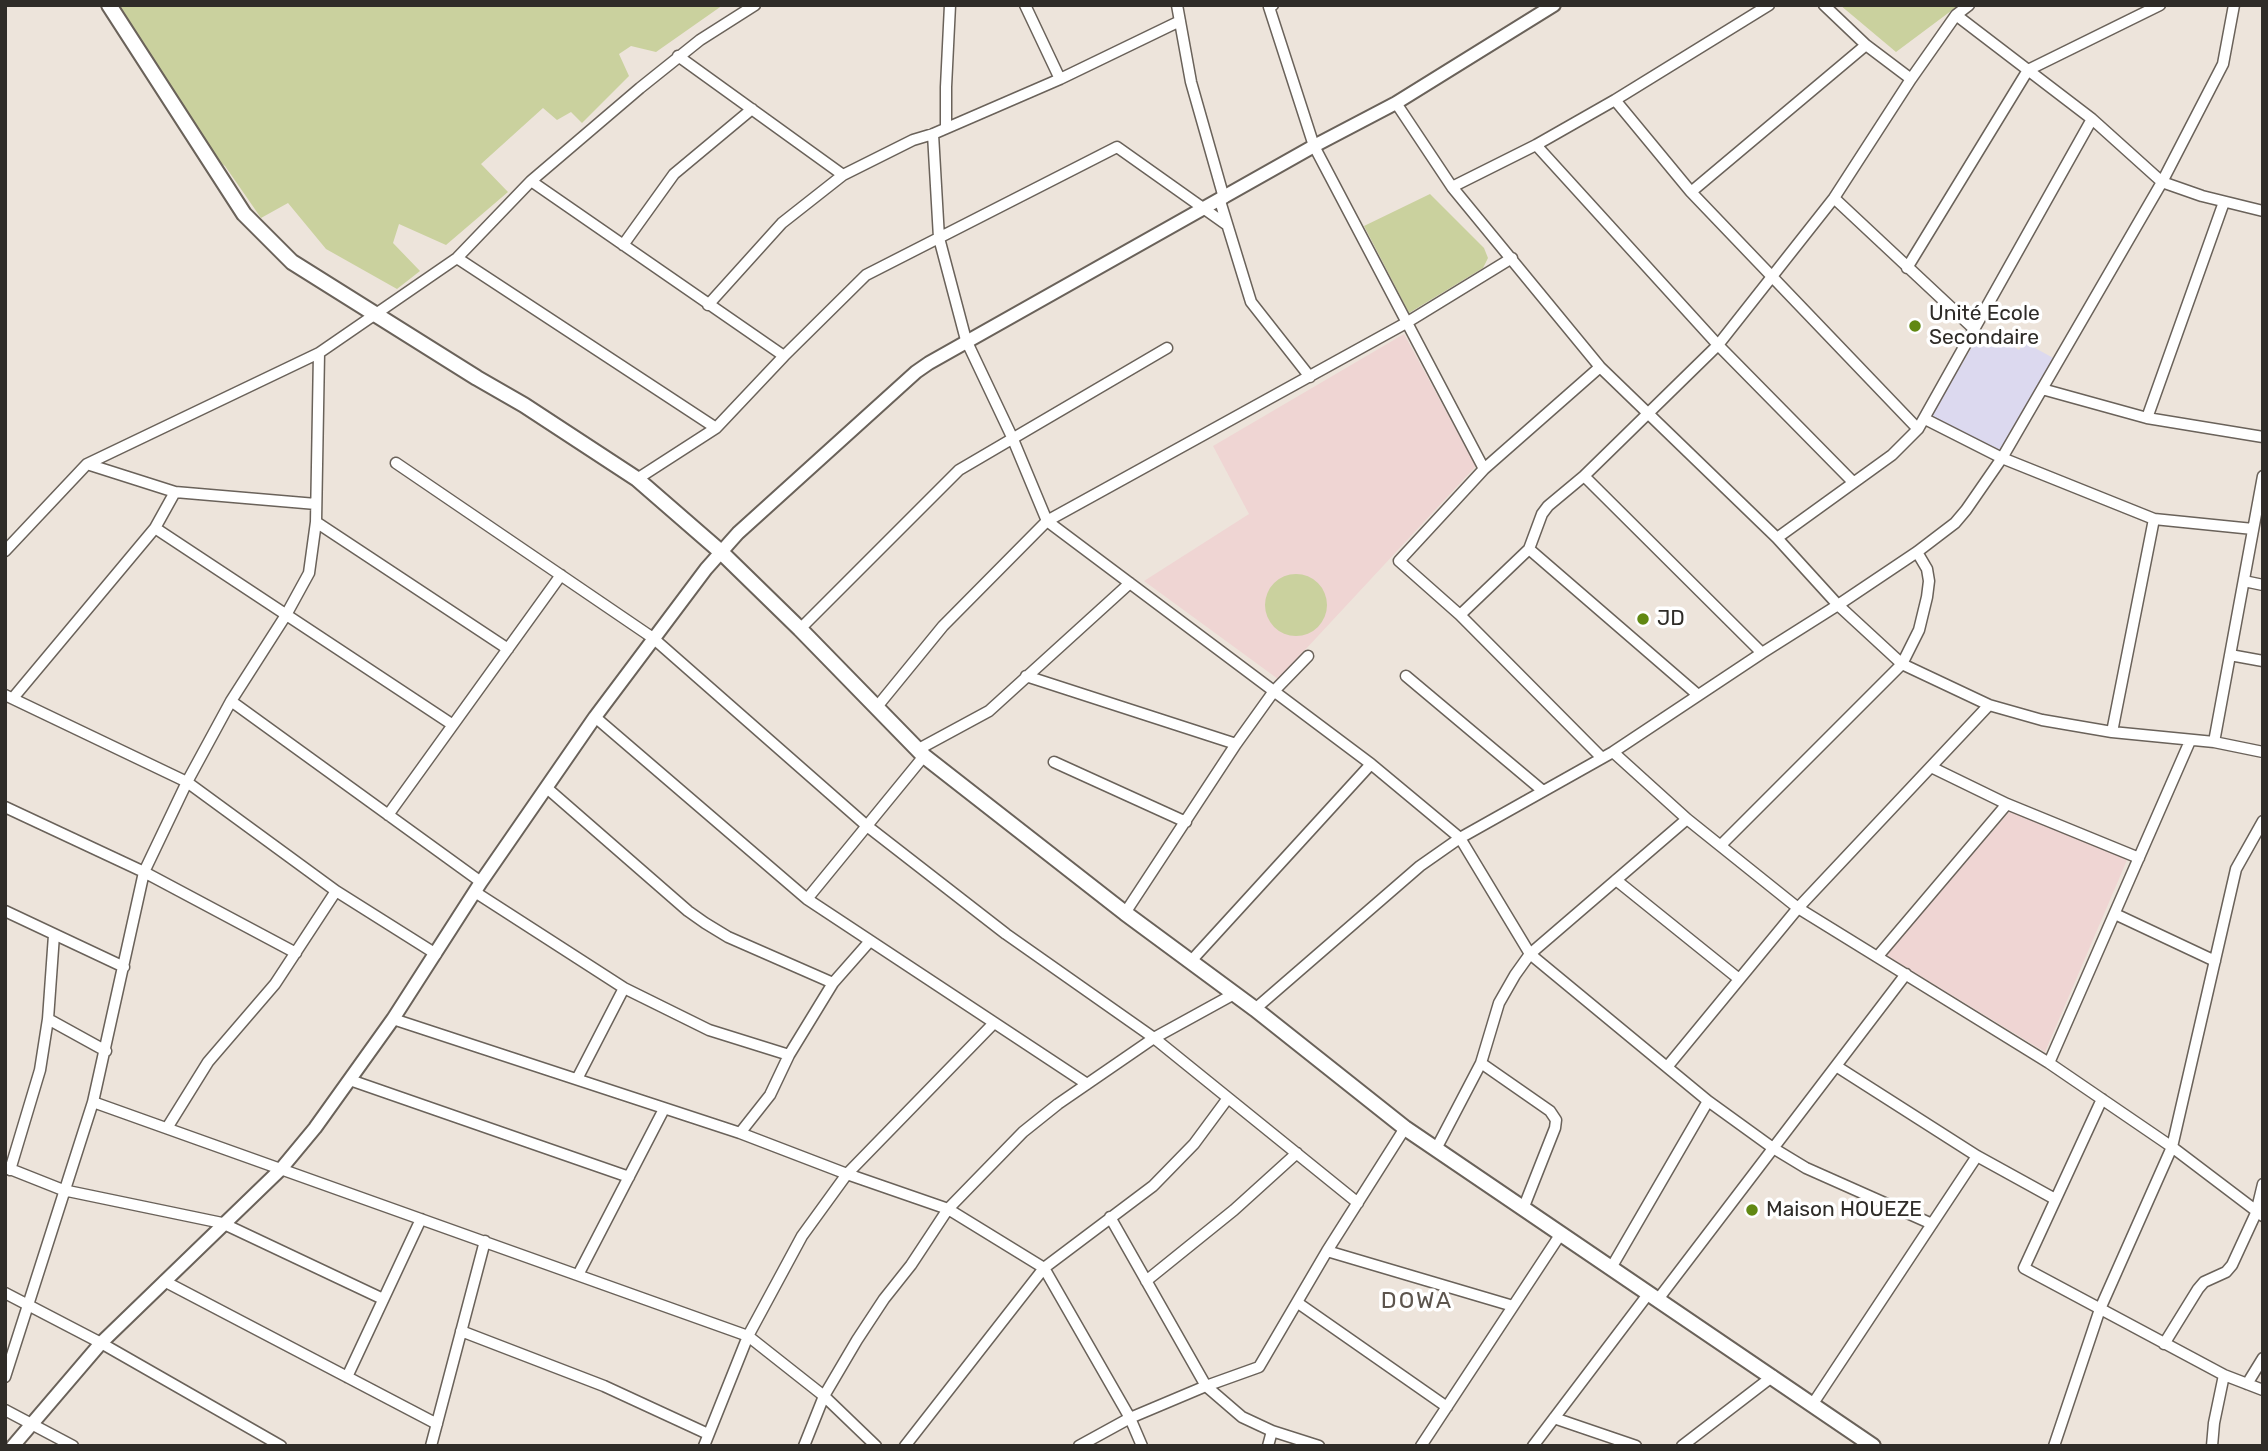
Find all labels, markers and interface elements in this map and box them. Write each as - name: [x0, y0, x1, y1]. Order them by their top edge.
- place label: Unité Ecole Secondaire: [1929, 301, 2040, 351]
- marker: Unité Ecole Secondaire: [1907, 318, 1923, 334]
- place label: JD: [1657, 606, 1685, 632]
- marker: JD: [1635, 611, 1651, 627]
- place label: Maison HOUEZE: [1766, 1197, 1922, 1223]
- marker: Maison HOUEZE: [1744, 1202, 1760, 1218]
- district label: DOWA: [1381, 1287, 1453, 1315]

